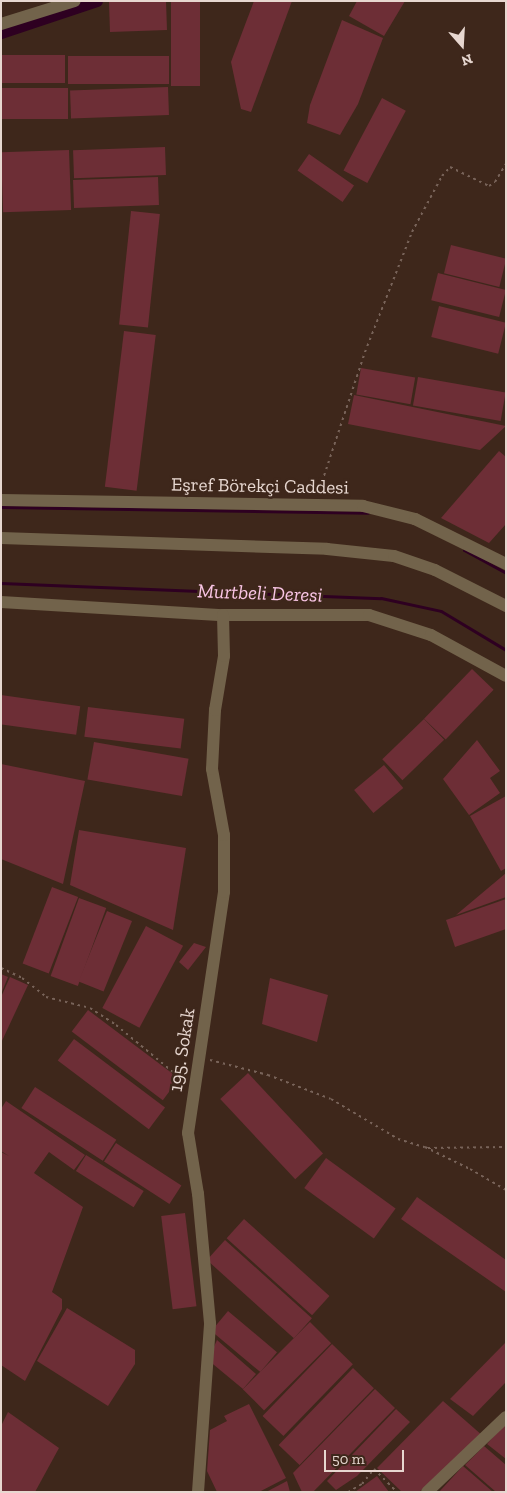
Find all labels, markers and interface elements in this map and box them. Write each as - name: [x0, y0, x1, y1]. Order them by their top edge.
- north arrow: [437, 20, 487, 70]
- text: N: [459, 50, 475, 69]
- street label: Eşref Börekçi Caddesi: [171, 473, 349, 499]
- water label: Murtbeli Deresi: [197, 579, 323, 607]
- street label: 195. Sokak: [164, 1007, 200, 1093]
- scale bar: [327, 1440, 407, 1472]
- text: 50 m: [332, 1450, 365, 1468]

